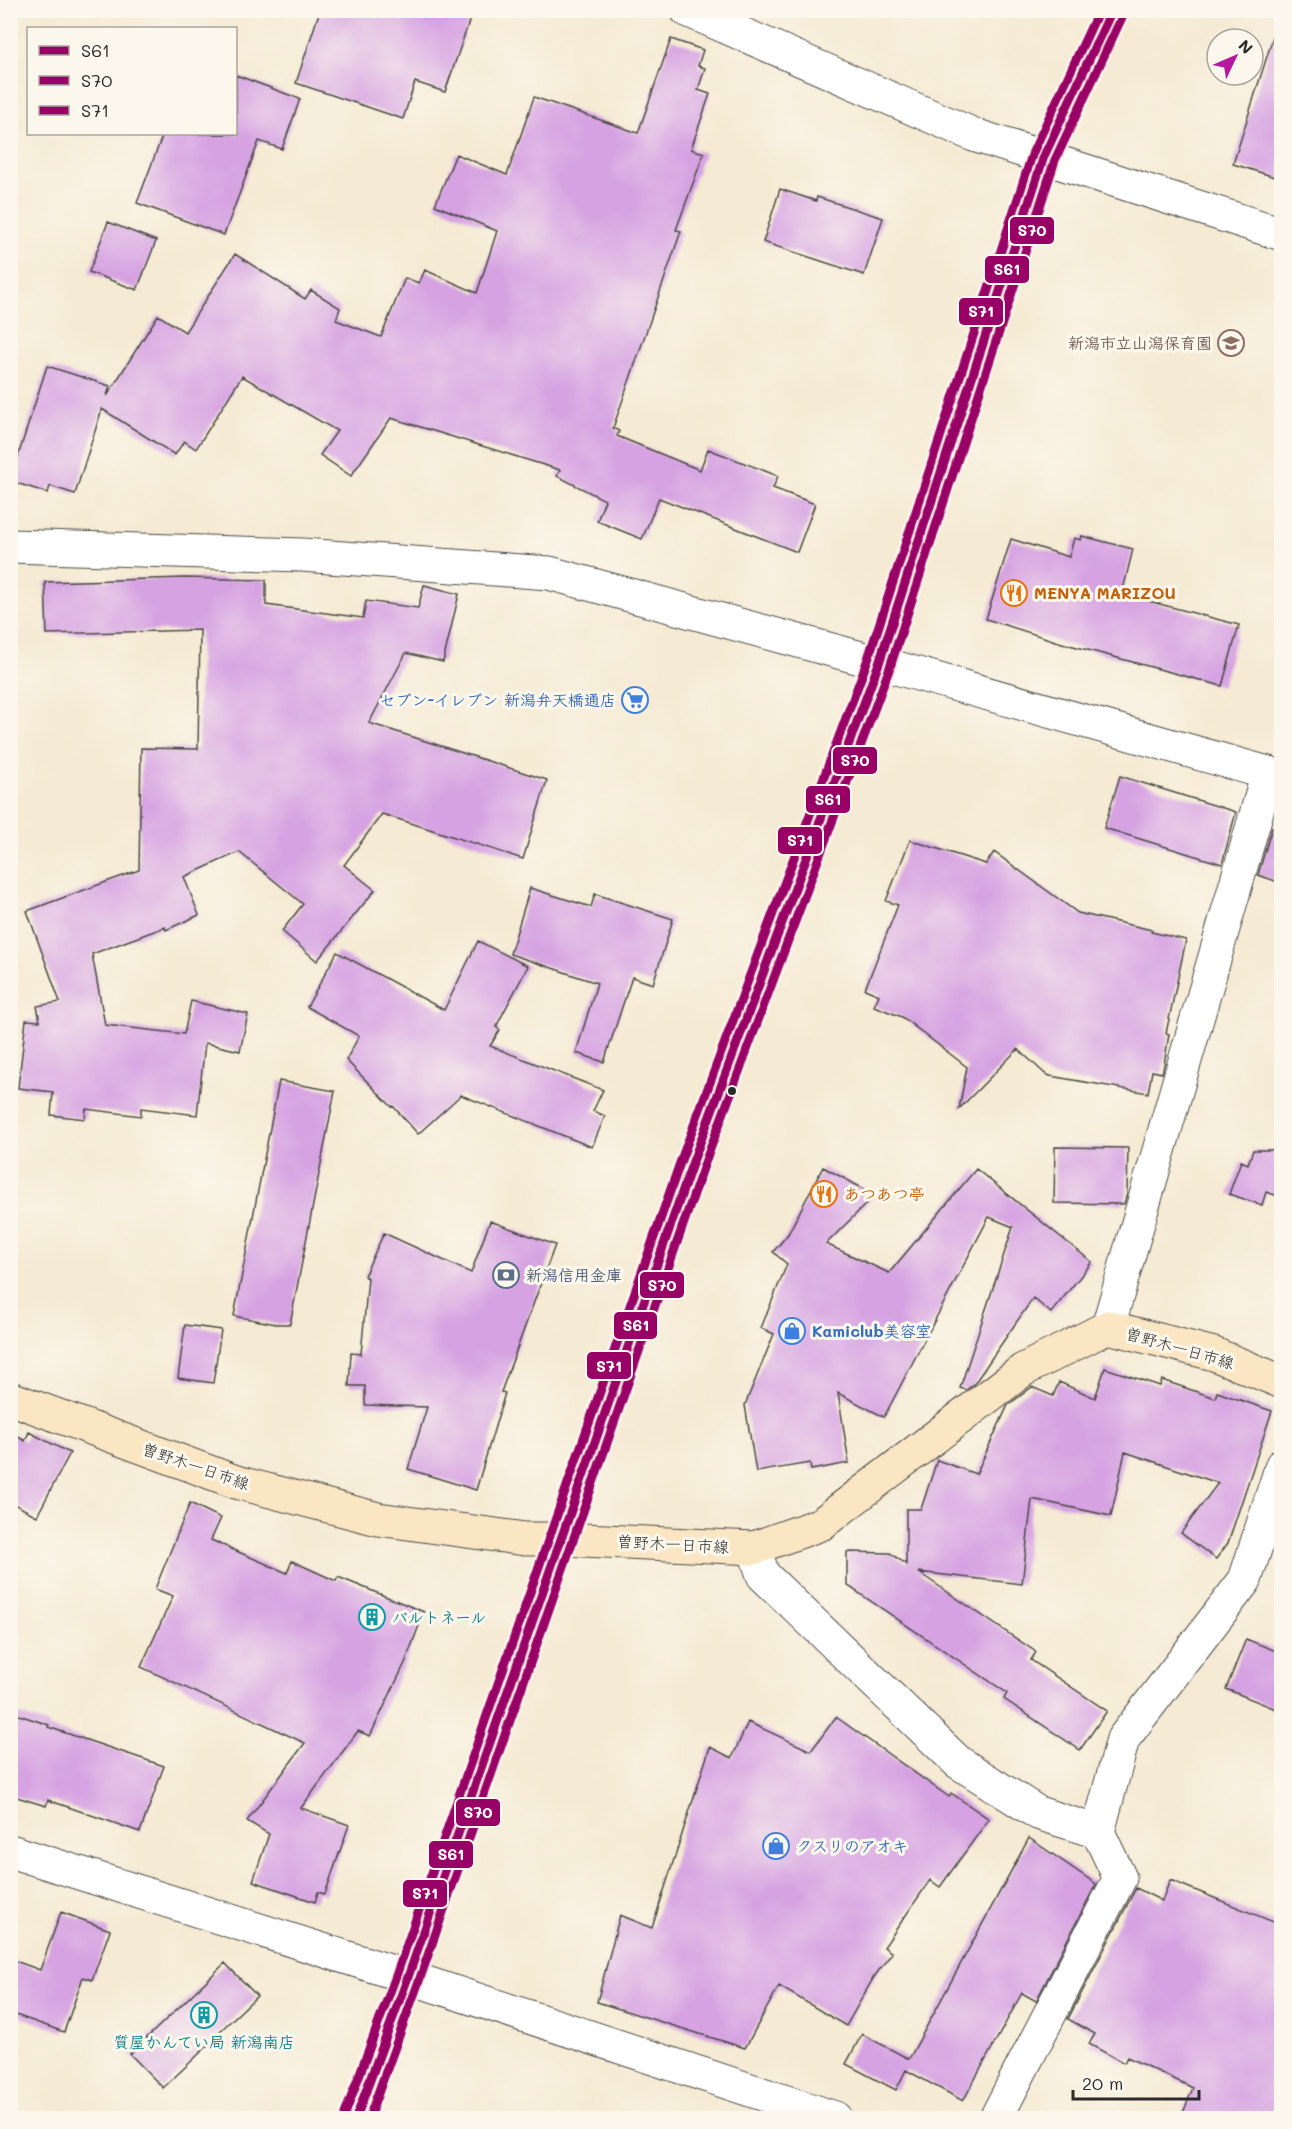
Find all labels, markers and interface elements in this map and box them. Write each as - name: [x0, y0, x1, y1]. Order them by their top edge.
- legend: [27, 27, 237, 135]
- north arrow: [1205, 27, 1265, 87]
- text: N: [1234, 35, 1258, 58]
- text: S61: [81, 38, 110, 62]
- text: S70: [81, 68, 112, 92]
- text: S71: [81, 98, 109, 122]
- line badge: S70: [1009, 216, 1055, 245]
- text: S70: [1017, 219, 1047, 240]
- line badge: S61: [984, 255, 1030, 284]
- text: S61: [994, 258, 1020, 279]
- line badge: S71: [958, 297, 1004, 326]
- text: S71: [968, 300, 994, 321]
- school or university icon: 新潟市立山潟保育園: [1216, 328, 1246, 358]
- place label: 新潟市立山潟保育園: [1068, 332, 1212, 353]
- restaurant icon: MENYA MARIZOU: [999, 578, 1029, 608]
- place label: MENYA MARIZOU: [1034, 582, 1176, 603]
- supermarket icon: セブン-イレブン 新潟弁天橋通店: [620, 685, 650, 715]
- place label: セブン-イレブン 新潟弁天橋通店: [379, 689, 616, 710]
- line badge: S70: [832, 746, 878, 775]
- text: S70: [840, 749, 870, 770]
- line badge: S61: [805, 785, 851, 814]
- text: S61: [815, 788, 841, 809]
- line badge: S71: [777, 826, 823, 855]
- text: S71: [787, 829, 813, 850]
- unlabelled marker: [726, 1085, 738, 1097]
- restaurant icon: あつあつ亭: [809, 1179, 839, 1209]
- place label: あつあつ亭: [844, 1183, 925, 1204]
- bank icon: 新潟信用金庫: [491, 1260, 521, 1290]
- place label: 新潟信用金庫: [526, 1264, 622, 1285]
- line badge: S70: [639, 1271, 685, 1299]
- text: S70: [647, 1274, 677, 1295]
- line badge: S61: [613, 1311, 658, 1340]
- text: S61: [623, 1314, 649, 1335]
- shop icon: Kamiclub美容室: [777, 1316, 807, 1346]
- place label: Kamiclub美容室: [812, 1320, 932, 1341]
- street label: 曽野木一日市線: [1123, 1322, 1237, 1373]
- line badge: S71: [586, 1351, 632, 1380]
- text: S71: [596, 1355, 622, 1376]
- street label: 曽野木一日市線: [140, 1437, 253, 1494]
- street label: 曽野木一日市線: [617, 1530, 730, 1557]
- building icon: バルトネール: [357, 1602, 387, 1632]
- place label: バルトネール: [392, 1606, 486, 1627]
- line badge: S70: [455, 1798, 501, 1827]
- text: S70: [463, 1801, 493, 1822]
- shop icon: クスリのアオキ: [761, 1831, 791, 1861]
- place label: クスリのアオキ: [796, 1835, 908, 1856]
- line badge: S61: [428, 1840, 474, 1869]
- text: S61: [438, 1843, 464, 1864]
- line badge: S71: [402, 1879, 448, 1908]
- text: S71: [412, 1882, 438, 1903]
- building icon: 質屋かんてい局 新潟南店: [189, 2000, 219, 2030]
- place label: 質屋かんてい局 新潟南店: [113, 2031, 295, 2052]
- scale bar: [1073, 2063, 1199, 2101]
- text: 20 m: [1082, 2071, 1123, 2095]

